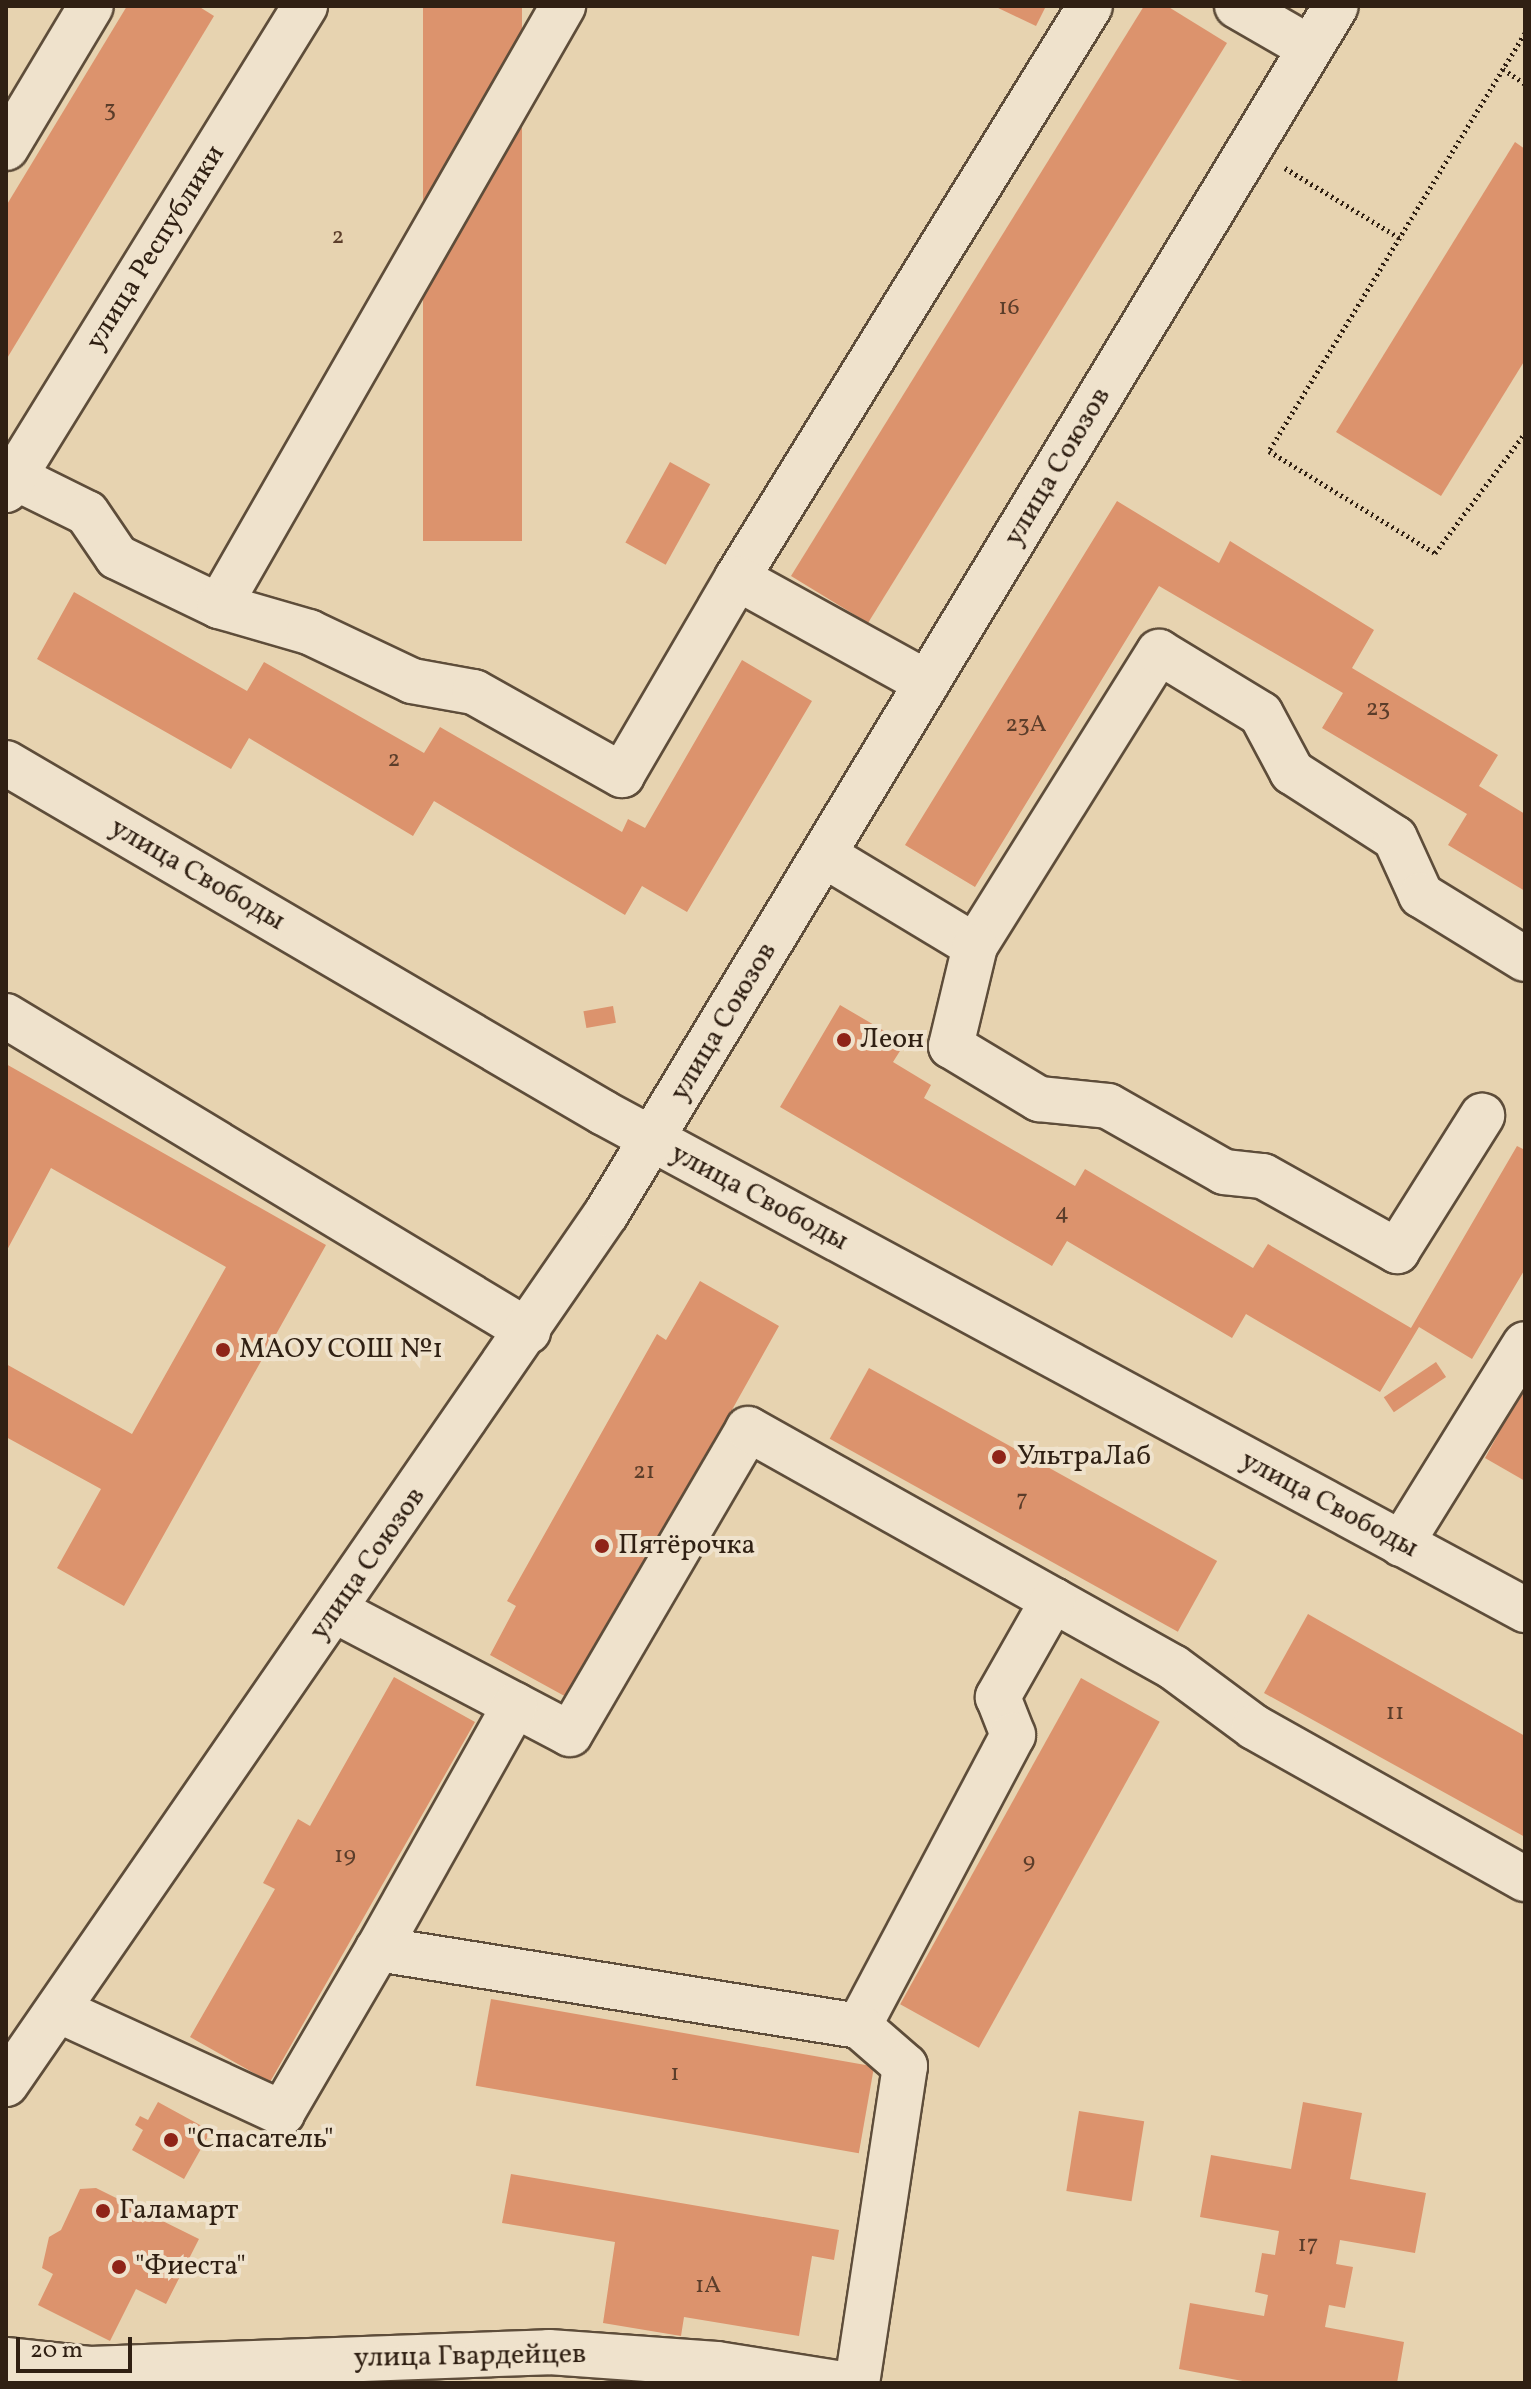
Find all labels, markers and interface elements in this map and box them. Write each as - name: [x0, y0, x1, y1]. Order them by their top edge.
- house number: 3: [104, 97, 116, 125]
- street label: улица Республики: [79, 139, 233, 357]
- house number: 2: [332, 224, 344, 252]
- house number: 16: [998, 295, 1020, 323]
- street label: улица Союзов: [997, 382, 1119, 552]
- house number: 23: [1366, 696, 1390, 724]
- house number: 23А: [1005, 712, 1047, 740]
- house number: 2: [388, 747, 400, 775]
- street label: улица Свободы: [104, 811, 290, 939]
- street label: улица Союзов: [663, 937, 785, 1107]
- place label: Леон: [860, 1023, 924, 1057]
- marker: Леон: [835, 1031, 853, 1049]
- street label: улица Свободы: [664, 1137, 854, 1259]
- house number: 4: [1055, 1200, 1069, 1228]
- place label: МАОУ СОШ №1: [239, 1333, 444, 1367]
- marker: МАОУ СОШ №1: [214, 1341, 232, 1359]
- place label: УльтраЛаб: [1017, 1440, 1151, 1474]
- street label: улица Свободы: [1234, 1444, 1424, 1566]
- marker: УльтраЛаб: [988, 1446, 1010, 1468]
- house number: 21: [633, 1459, 655, 1487]
- street label: улица Союзов: [303, 1481, 433, 1647]
- house number: 7: [1016, 1487, 1028, 1515]
- place label: Пятёрочка: [618, 1529, 755, 1563]
- marker: Пятёрочка: [593, 1537, 611, 1555]
- house number: 11: [1386, 1700, 1404, 1728]
- house number: 19: [334, 1843, 356, 1871]
- house number: 9: [1023, 1849, 1035, 1877]
- house number: 1: [670, 2061, 680, 2089]
- place label: "Спасатель": [187, 2123, 334, 2157]
- marker: "Спасатель": [162, 2131, 180, 2149]
- place label: Галамарт: [119, 2194, 238, 2228]
- marker: Галамарт: [94, 2202, 112, 2220]
- house number: 17: [1298, 2232, 1318, 2260]
- place label: "Фиеста": [135, 2250, 246, 2284]
- marker: "Фиеста": [110, 2258, 128, 2276]
- house number: 1А: [695, 2273, 721, 2301]
- scale bar: [20, 2321, 136, 2371]
- text: 20 m: [30, 2334, 83, 2368]
- street label: улица Гвардейцев: [353, 2338, 587, 2376]

